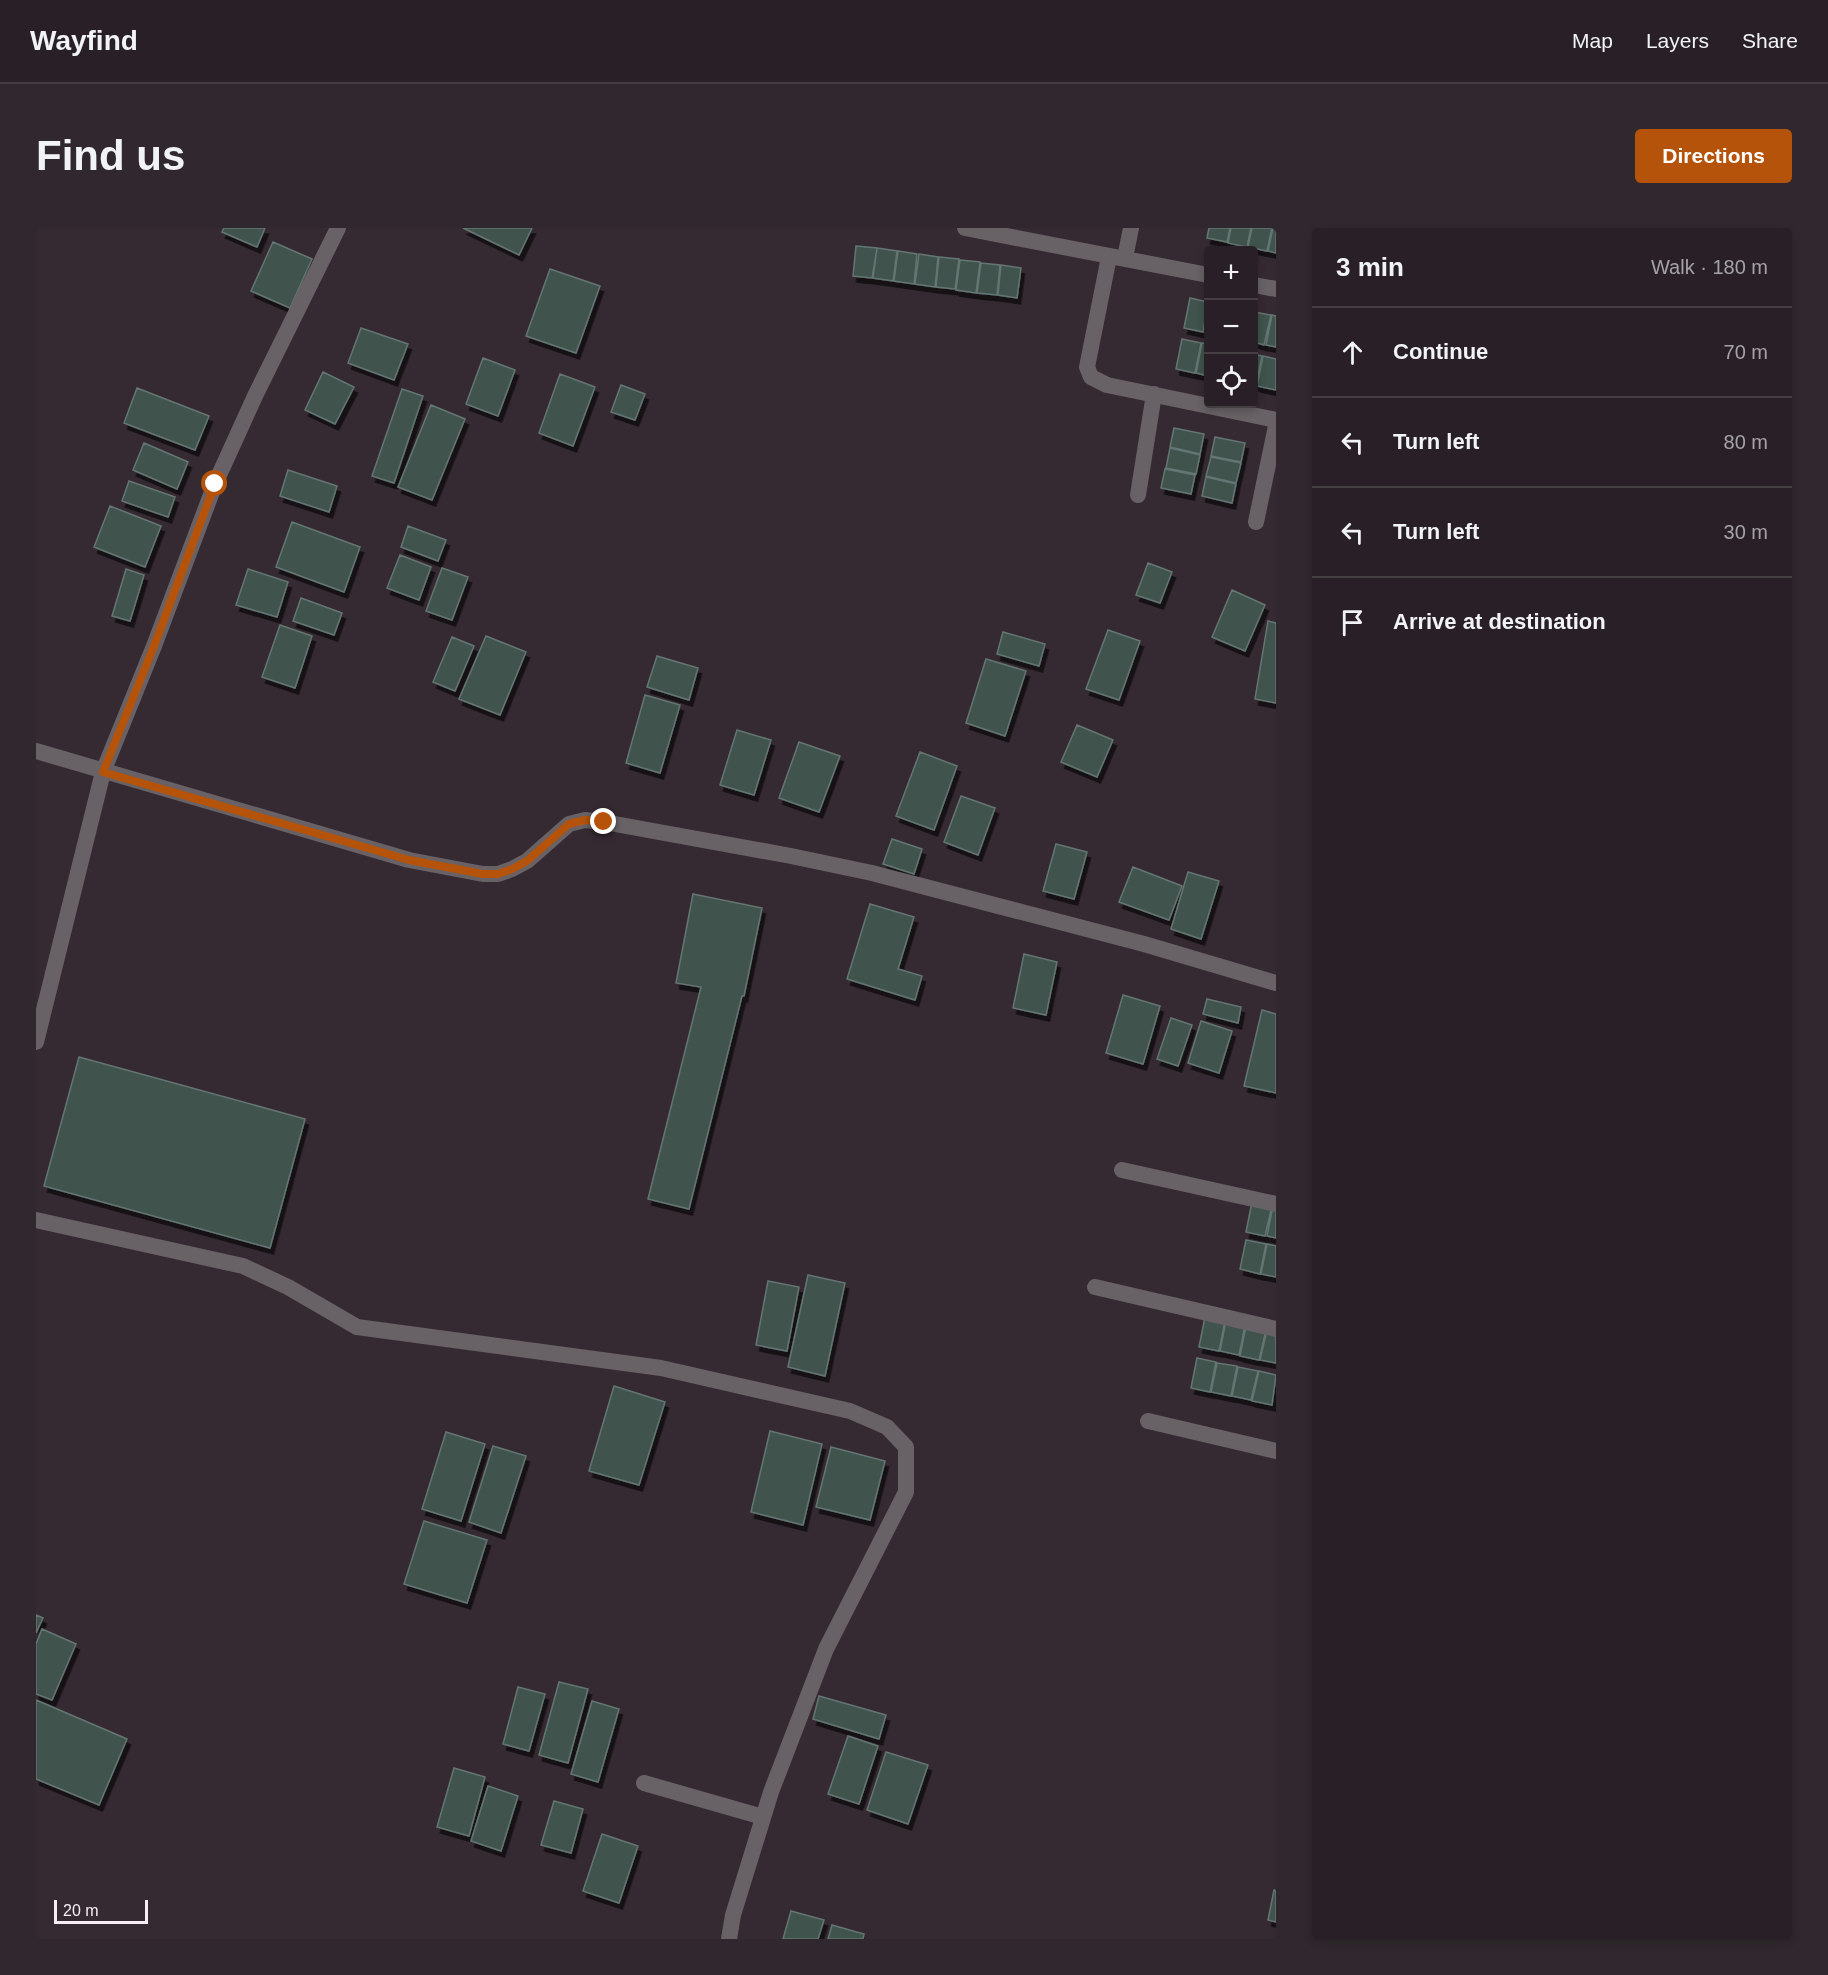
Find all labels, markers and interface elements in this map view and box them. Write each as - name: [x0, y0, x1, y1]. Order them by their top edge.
- text: Wayfind: [30, 25, 138, 56]
- text: Map: [1572, 29, 1613, 52]
- text: Layers: [1646, 29, 1709, 52]
- text: Share: [1742, 29, 1798, 52]
- button: Directions: [1635, 129, 1792, 183]
- text: Find us: [36, 132, 185, 179]
- map controls: [1204, 246, 1258, 408]
- button: +: [1204, 246, 1258, 300]
- text: 3 min: [1336, 252, 1404, 282]
- text: Walk · 180 m: [1651, 256, 1768, 278]
- button: −: [1204, 300, 1258, 354]
- icon: ahead: [1336, 336, 1369, 369]
- text: Continue: [1393, 339, 1488, 364]
- text: 70 m: [1724, 341, 1768, 363]
- button: locate: [1204, 354, 1258, 408]
- icon: left: [1336, 426, 1369, 459]
- text: Turn left: [1393, 429, 1479, 454]
- text: 80 m: [1724, 431, 1768, 453]
- route start: [201, 470, 227, 496]
- icon: left: [1336, 516, 1369, 549]
- text: Turn left: [1393, 519, 1479, 544]
- text: 30 m: [1724, 521, 1768, 543]
- icon: arrive: [1336, 606, 1369, 639]
- text: Arrive at destination: [1393, 609, 1606, 634]
- route end: [590, 808, 616, 834]
- scale bar: [54, 1897, 148, 1924]
- text: 20 m: [63, 1902, 99, 1919]

